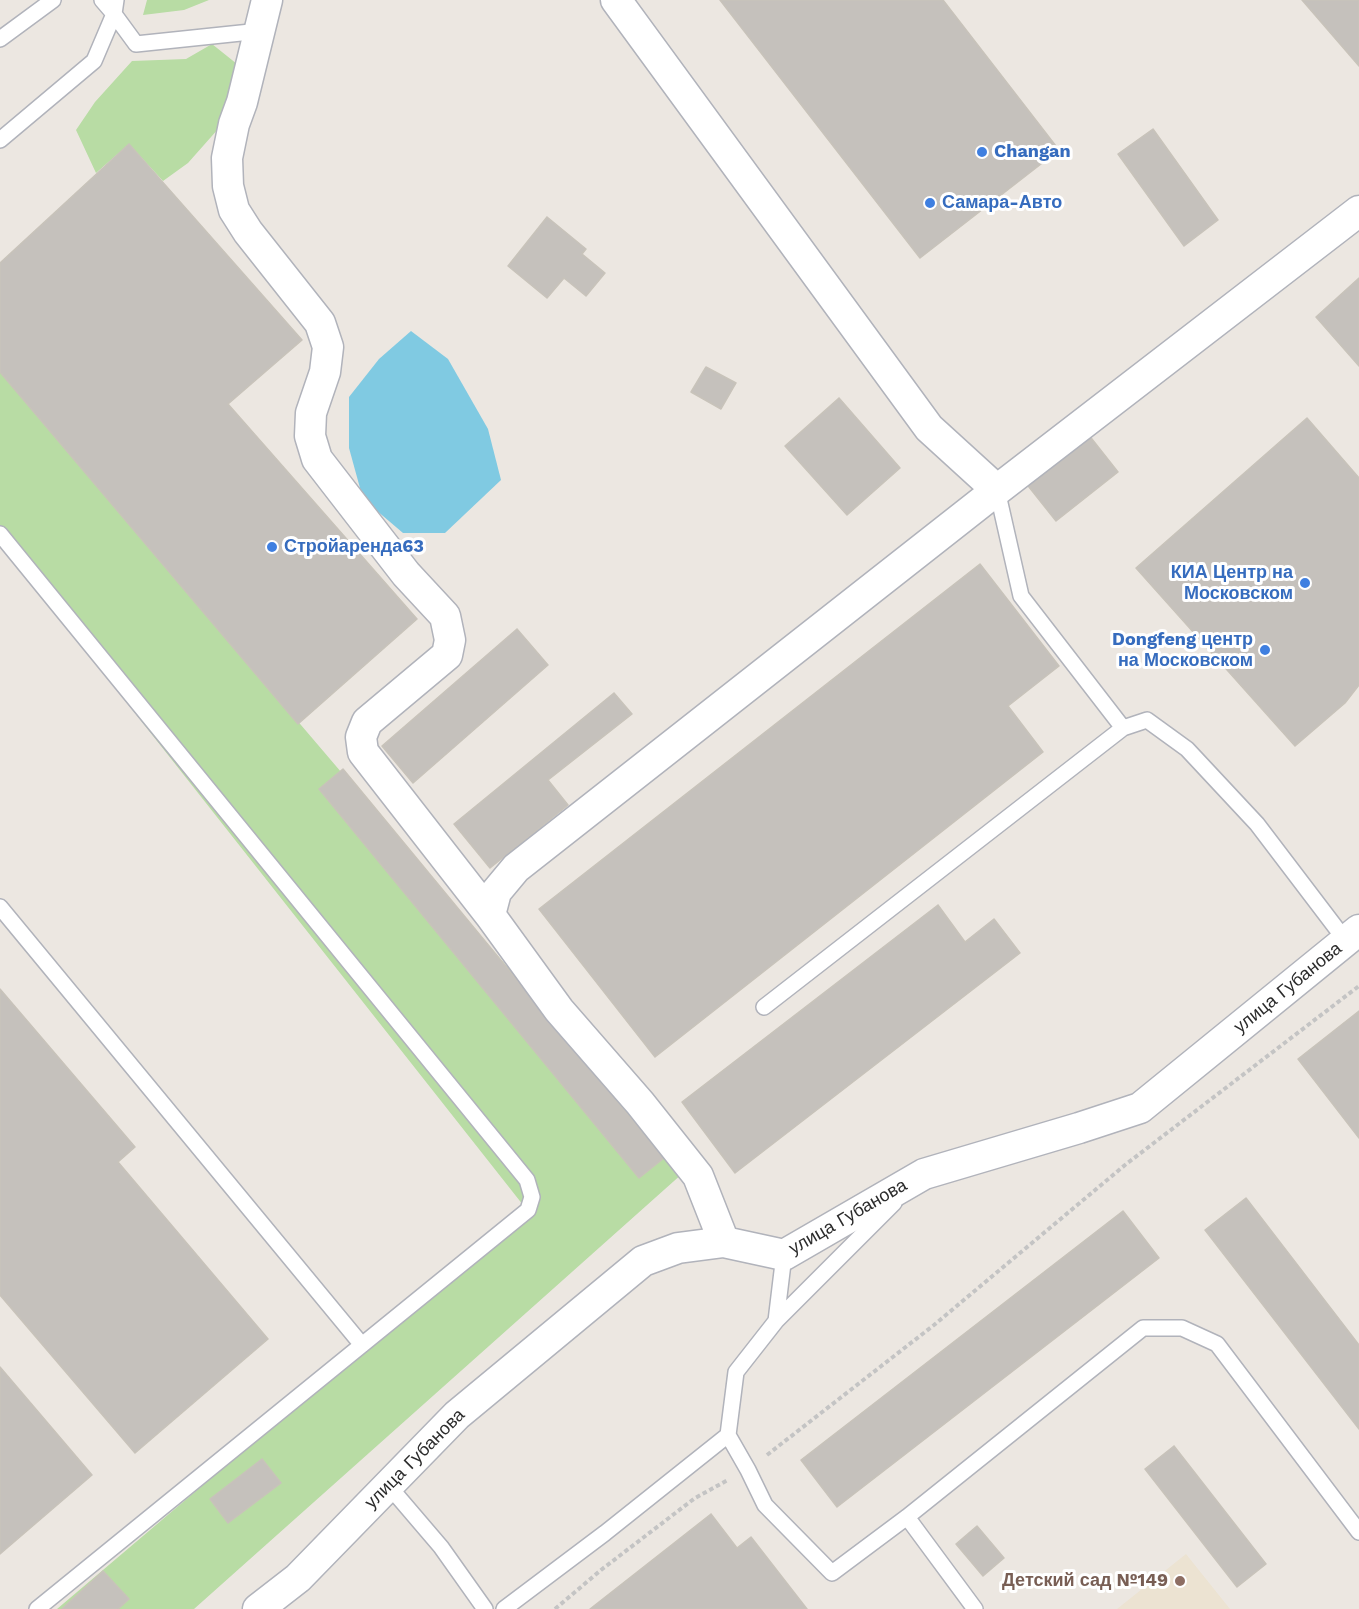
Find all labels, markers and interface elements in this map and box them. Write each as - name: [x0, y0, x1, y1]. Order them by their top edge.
- place label: Changan: [994, 141, 1071, 163]
- marker: Changan: [975, 145, 989, 159]
- place label: Самара-Авто: [942, 192, 1062, 214]
- marker: Самара-Авто: [923, 196, 937, 210]
- place label: Стройаренда63: [284, 536, 424, 558]
- marker: Стройаренда63: [265, 540, 279, 554]
- place label: КИА Центр на Московском: [1171, 562, 1293, 604]
- marker: КИА Центр на Московском: [1298, 576, 1312, 590]
- place label: Dongfeng центр на Московском: [1112, 629, 1253, 672]
- marker: Dongfeng центр на Московском: [1258, 643, 1272, 657]
- street label: улица Губанова: [1230, 938, 1346, 1038]
- street label: улица Губанова: [785, 1174, 911, 1260]
- street label: улица Губанова: [360, 1404, 470, 1514]
- place label: Детский сад №149: [1002, 1570, 1168, 1592]
- marker: Детский сад №149: [1173, 1574, 1187, 1588]

